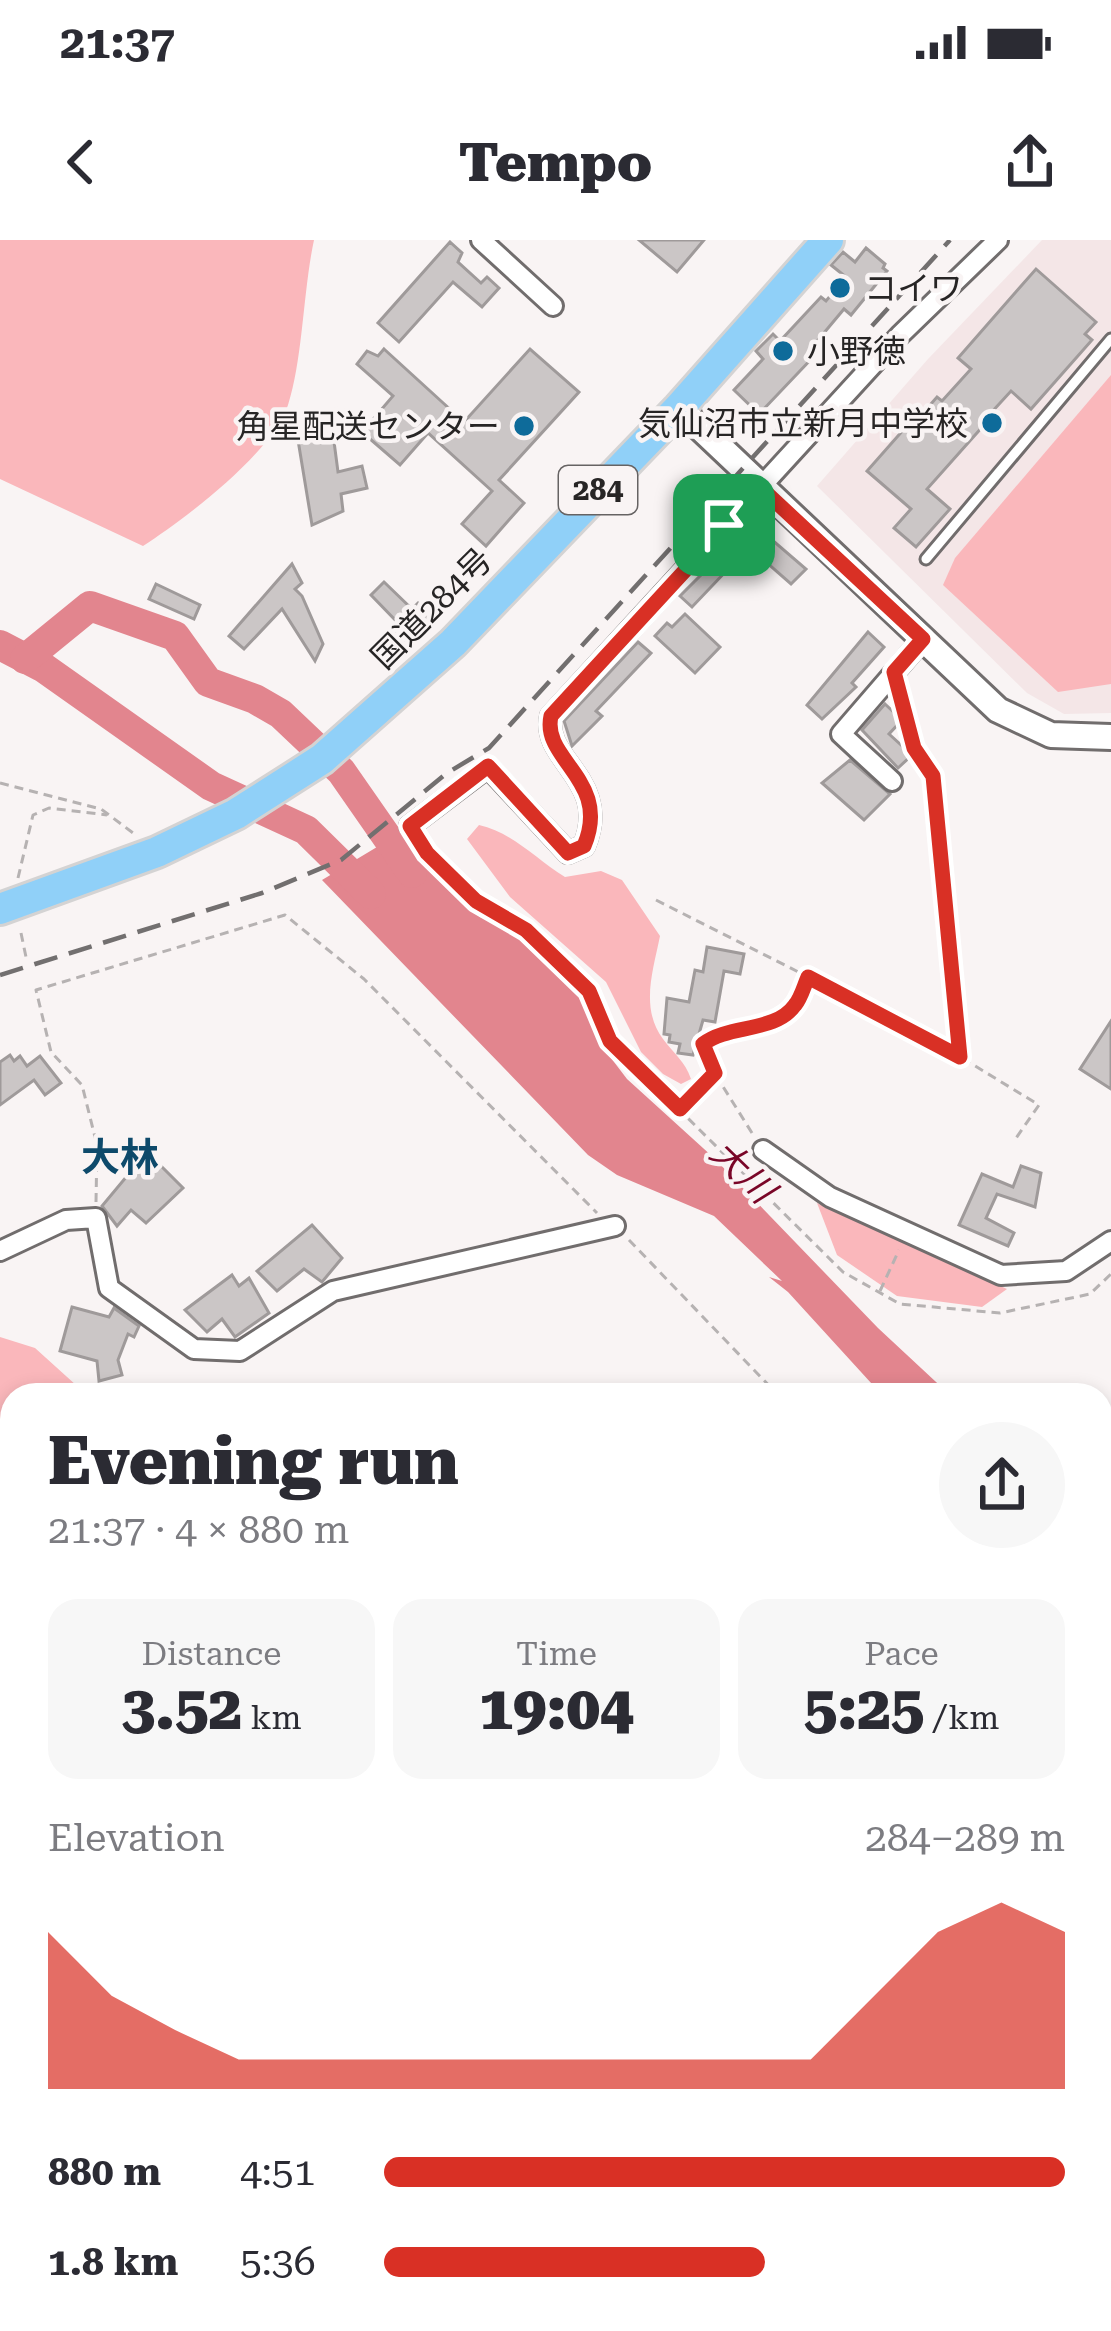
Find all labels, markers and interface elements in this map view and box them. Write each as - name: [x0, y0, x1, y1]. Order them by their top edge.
- text: 21:37: [60, 16, 175, 69]
- icon: back: [48, 129, 114, 195]
- icon: share: [997, 129, 1063, 195]
- text: Tempo: [459, 131, 652, 194]
- place label: コイワ: [864, 269, 963, 308]
- marker: コイワ: [827, 275, 853, 301]
- place label: 小野徳: [807, 332, 906, 371]
- marker: 小野徳: [770, 338, 796, 364]
- place label: 気仙沼市立新月中学校: [638, 404, 968, 443]
- place label: 角星配送センター: [236, 407, 500, 446]
- marker: 気仙沼市立新月中学校: [979, 410, 1005, 436]
- marker: 角星配送センター: [511, 413, 537, 439]
- road number: 284: [559, 466, 637, 514]
- pin: [673, 474, 775, 576]
- icon: arrive: [691, 492, 757, 558]
- street label: 国道284号: [363, 540, 500, 677]
- water label: 大川: [702, 1132, 786, 1215]
- district label: 大林: [81, 1135, 159, 1181]
- button: share: [939, 1422, 1065, 1548]
- text: Evening run: [48, 1423, 459, 1500]
- text: 21:37 · 4 × 880 m: [48, 1507, 349, 1553]
- text: Distance: [142, 1634, 281, 1673]
- text: Time: [516, 1634, 597, 1673]
- text: Pace: [864, 1634, 939, 1673]
- text: 3.52: [121, 1673, 242, 1744]
- text: 19:04: [479, 1673, 634, 1744]
- text: 5:25: [804, 1673, 924, 1744]
- text: km: [242, 1698, 302, 1737]
- text: /km: [924, 1698, 999, 1737]
- text: Elevation: [48, 1815, 225, 1861]
- text: 284–289 m: [865, 1815, 1065, 1861]
- text: 880 m: [48, 2149, 161, 2195]
- text: 4:51: [240, 2149, 316, 2195]
- text: 1.8 km: [48, 2239, 178, 2285]
- text: 5:36: [240, 2239, 316, 2285]

